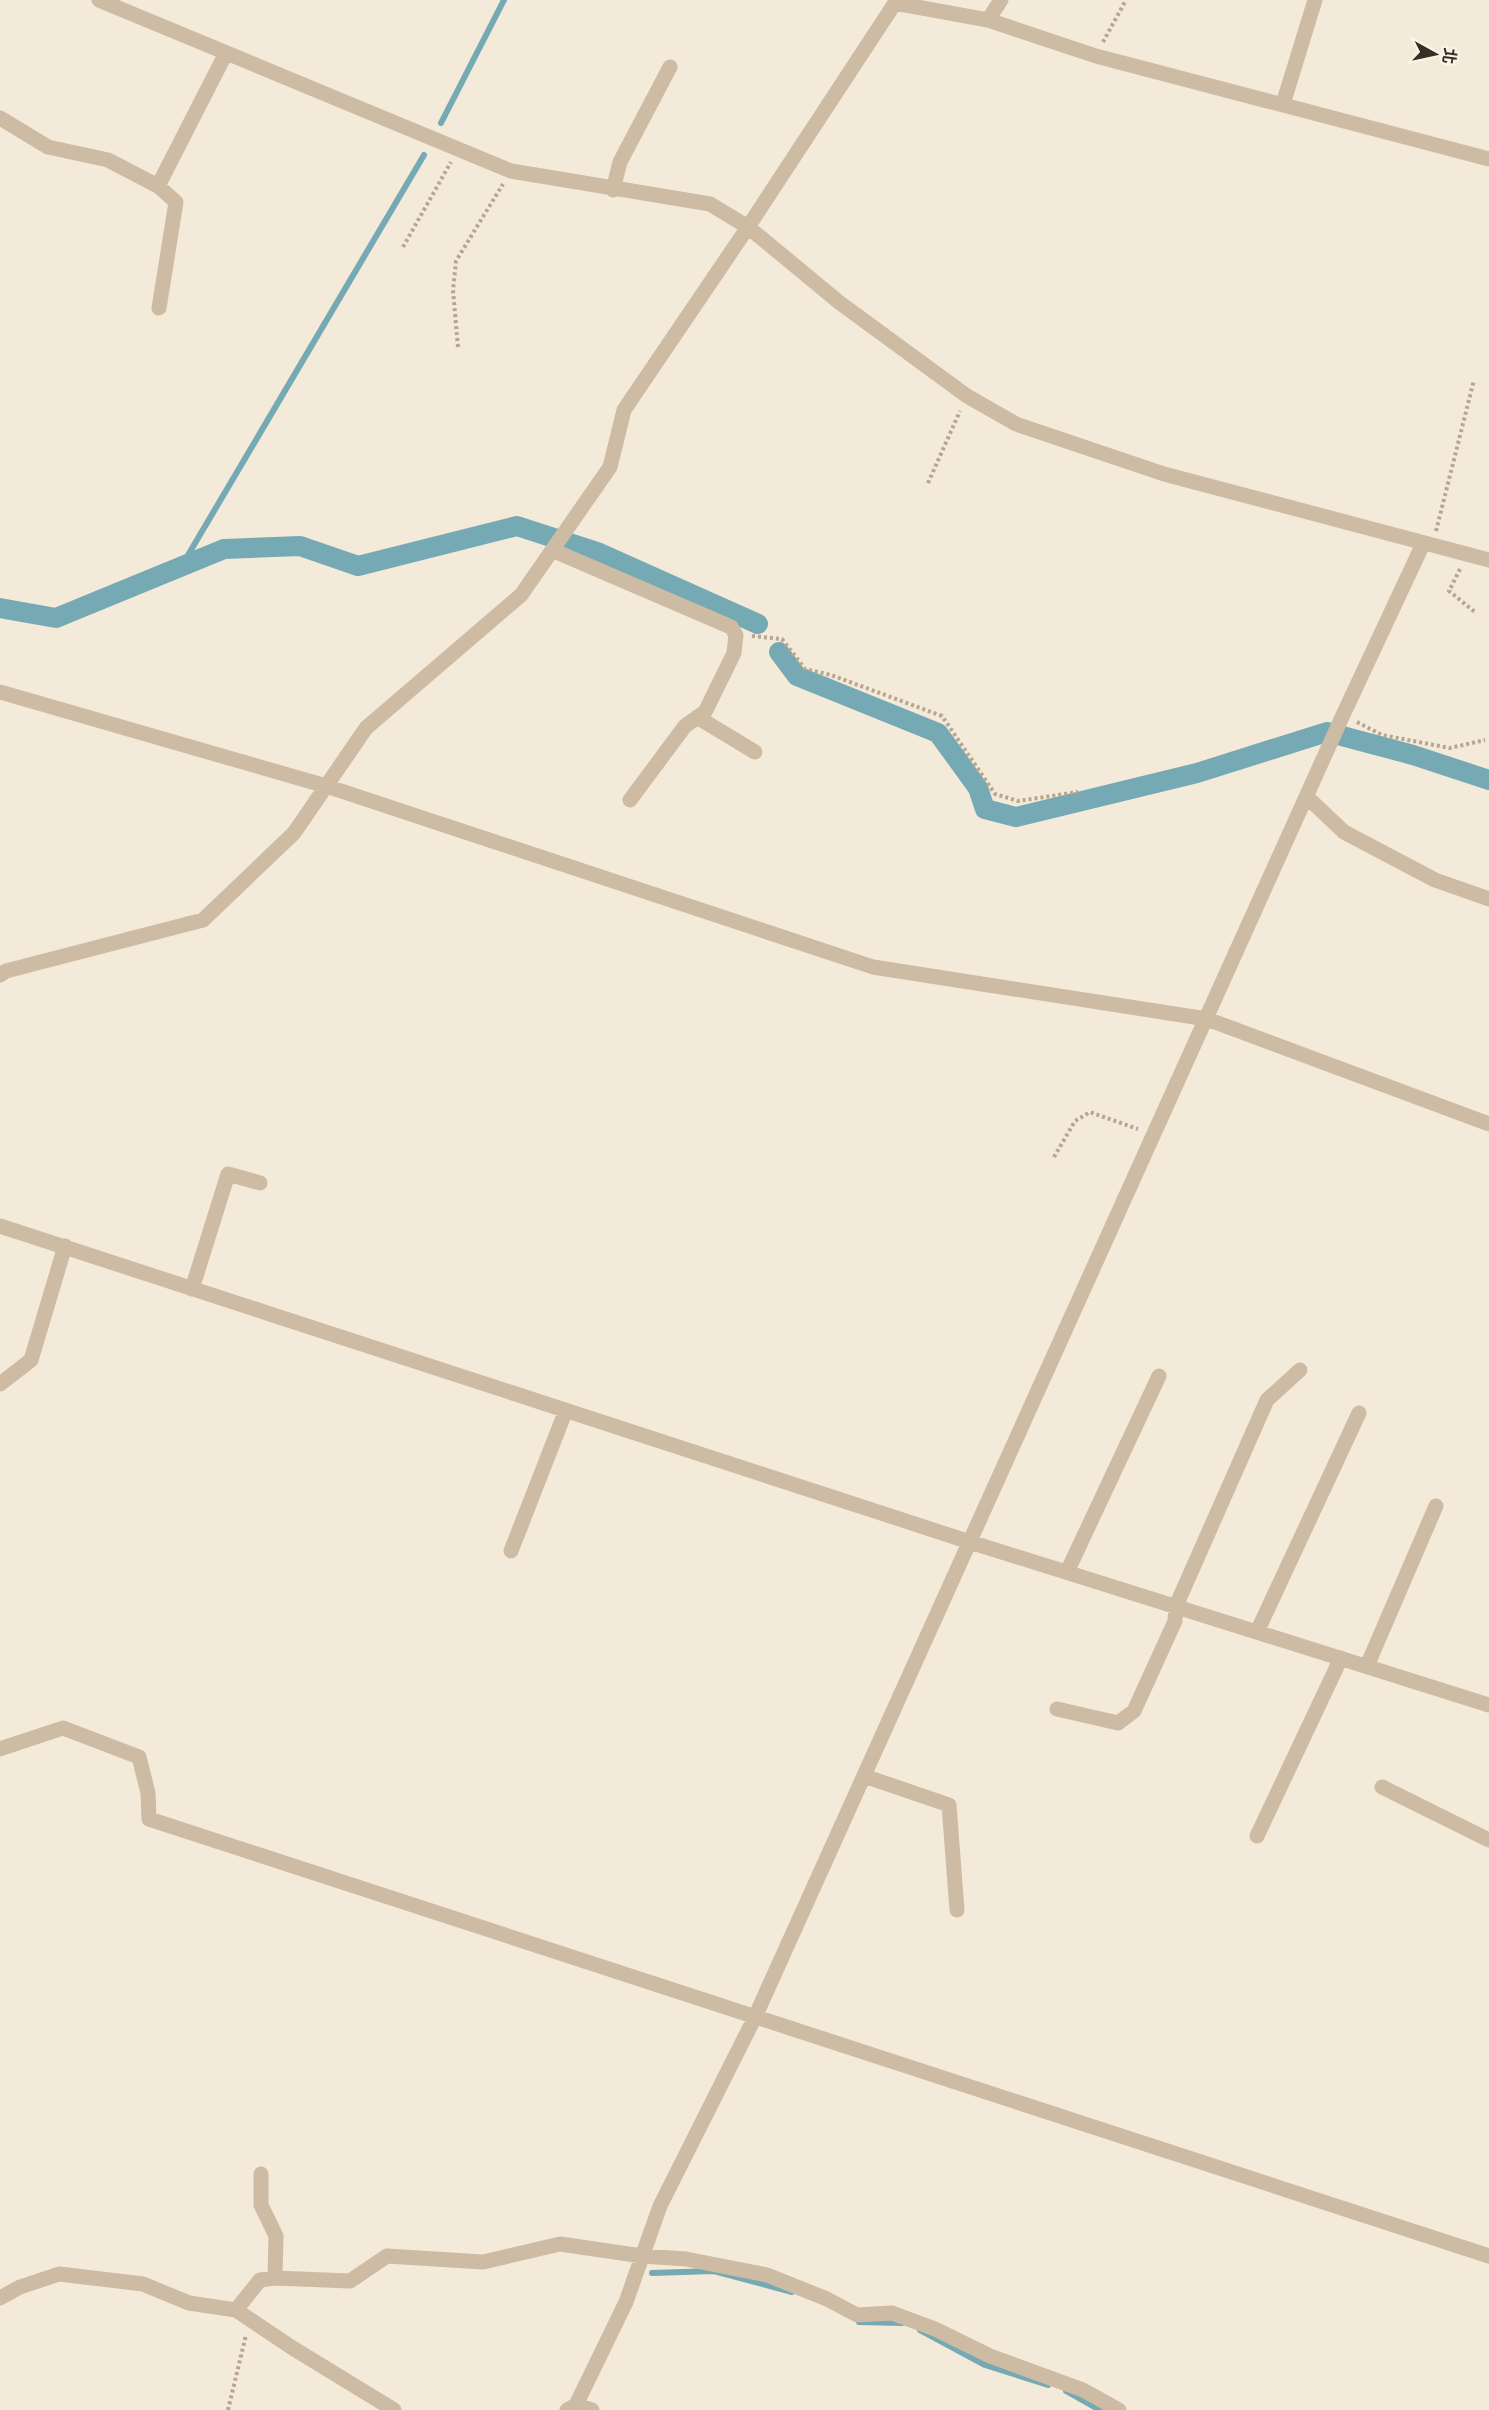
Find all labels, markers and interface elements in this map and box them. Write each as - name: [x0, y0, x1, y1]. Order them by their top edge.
- north arrow: [1405, 24, 1465, 84]
- text: 北: [1439, 47, 1461, 65]

